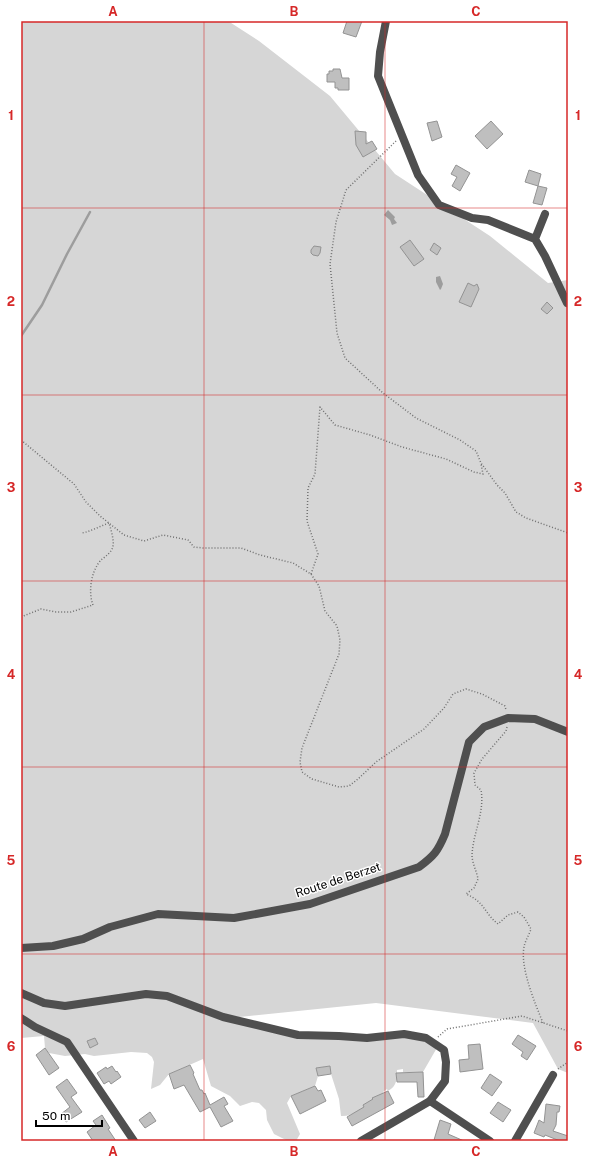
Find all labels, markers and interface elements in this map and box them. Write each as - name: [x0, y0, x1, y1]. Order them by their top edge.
- text: A: [108, 4, 118, 19]
- text: B: [290, 4, 299, 19]
- text: C: [471, 4, 481, 19]
- text: 1: [8, 108, 14, 123]
- text: 1: [575, 108, 581, 123]
- text: 2: [7, 294, 15, 309]
- text: 2: [574, 294, 582, 309]
- text: 3: [7, 480, 16, 495]
- text: 3: [574, 480, 583, 495]
- text: 4: [7, 667, 16, 682]
- text: 4: [574, 667, 583, 682]
- text: 5: [7, 853, 16, 868]
- text: 5: [574, 853, 583, 868]
- street label: Route de Berzet: [294, 859, 383, 900]
- text: 6: [7, 1039, 16, 1054]
- text: 6: [574, 1039, 583, 1054]
- scale bar: [36, 1102, 102, 1128]
- text: 50 m: [42, 1109, 70, 1123]
- text: A: [108, 1144, 118, 1159]
- text: B: [290, 1144, 299, 1159]
- text: C: [471, 1144, 481, 1159]

